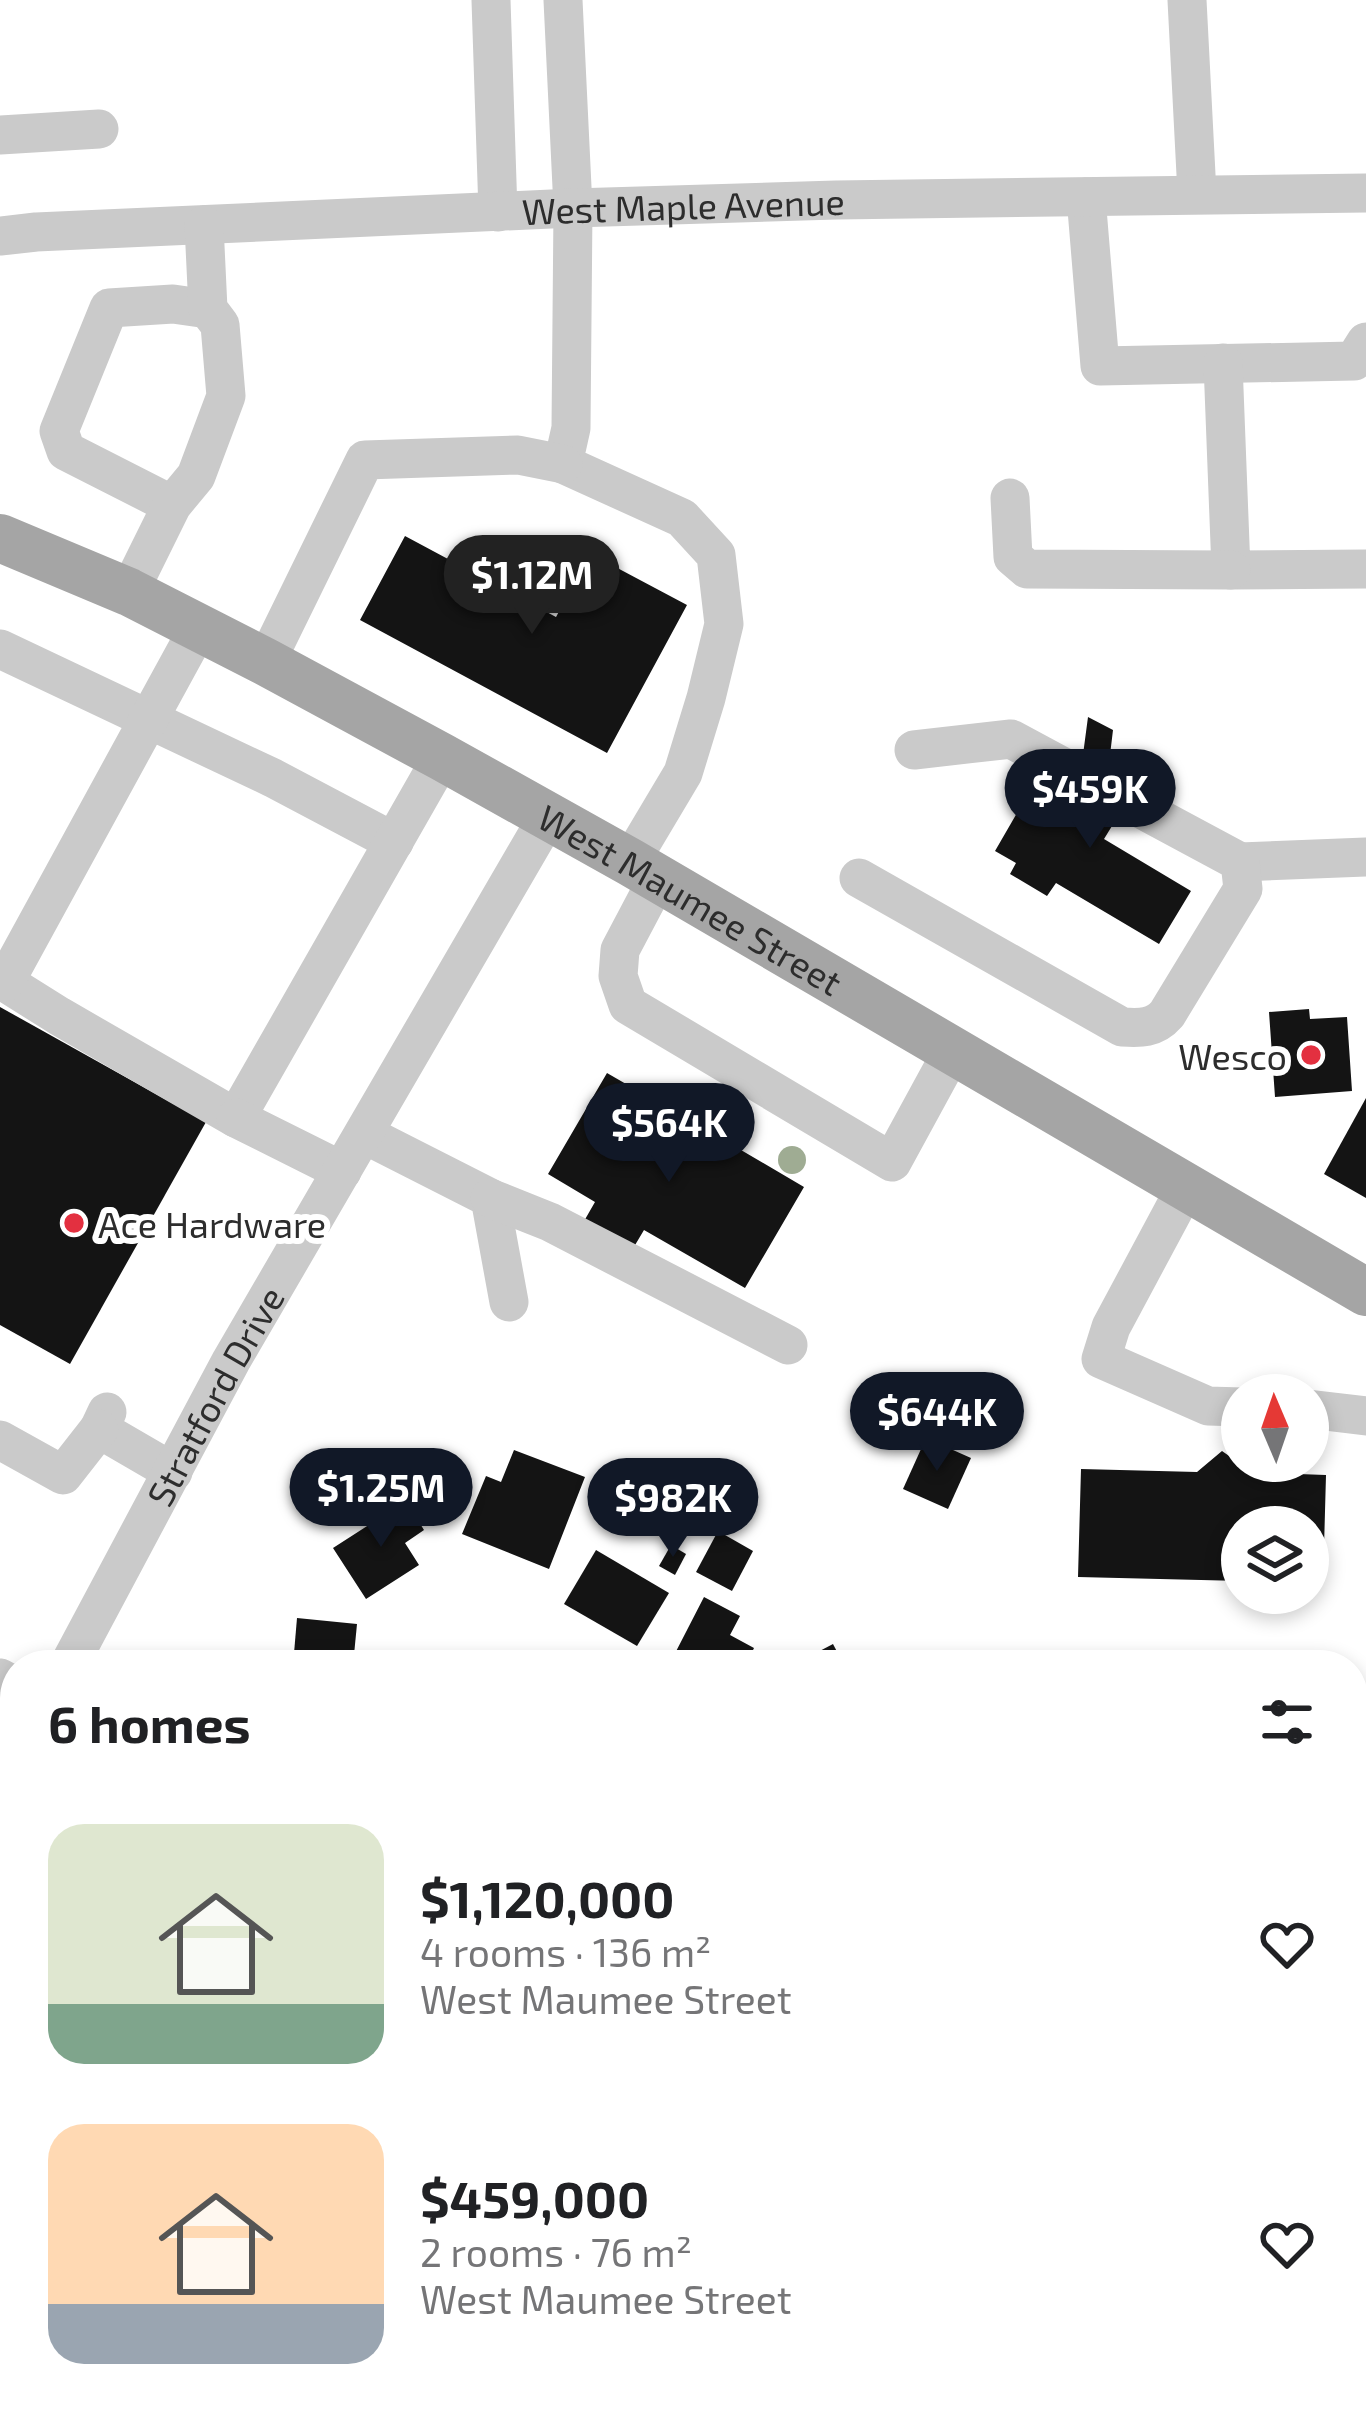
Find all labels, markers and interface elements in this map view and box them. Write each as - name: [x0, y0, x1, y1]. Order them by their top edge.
- street label: West Maple Avenue: [521, 178, 845, 232]
- pin: $1.12M: [434, 535, 630, 637]
- text: $1.12M: [471, 550, 593, 597]
- pin: $459K: [1006, 749, 1174, 851]
- text: $459K: [1032, 764, 1148, 811]
- street label: West Maumee Street: [532, 794, 850, 1003]
- place label: Wesco: [1178, 1034, 1287, 1077]
- marker: Wesco: [1298, 1042, 1324, 1068]
- pin: $564K: [585, 1083, 753, 1185]
- text: $564K: [611, 1098, 727, 1145]
- place label: Ace Hardware: [98, 1202, 326, 1245]
- marker: Ace Hardware: [61, 1210, 87, 1236]
- street label: Stratford Drive: [137, 1278, 292, 1513]
- pin: $644K: [853, 1372, 1021, 1474]
- north arrow: [1221, 1374, 1329, 1482]
- map controls: [1221, 1374, 1329, 1614]
- text: $644K: [877, 1387, 997, 1434]
- pin: $1.25M: [283, 1448, 479, 1550]
- pin: $982K: [589, 1458, 757, 1560]
- text: $1.25M: [317, 1463, 445, 1510]
- text: $982K: [614, 1473, 732, 1520]
- button: layers: [1221, 1506, 1329, 1614]
- icon: filters: [1254, 1689, 1320, 1755]
- text: 6 homes: [48, 1692, 251, 1753]
- text: $1,120,000: [420, 1867, 674, 1928]
- icon: home: [144, 1872, 288, 2016]
- icon: heart: [1254, 1911, 1320, 1977]
- text: 4 rooms · 136 m²: [420, 1928, 711, 1975]
- text: West Maumee Street: [420, 1975, 792, 2022]
- text: $459,000: [420, 2167, 649, 2228]
- icon: home: [144, 2172, 288, 2316]
- icon: heart: [1254, 2211, 1320, 2277]
- text: 2 rooms · 76 m²: [420, 2228, 692, 2275]
- text: West Maumee Street: [420, 2275, 792, 2322]

